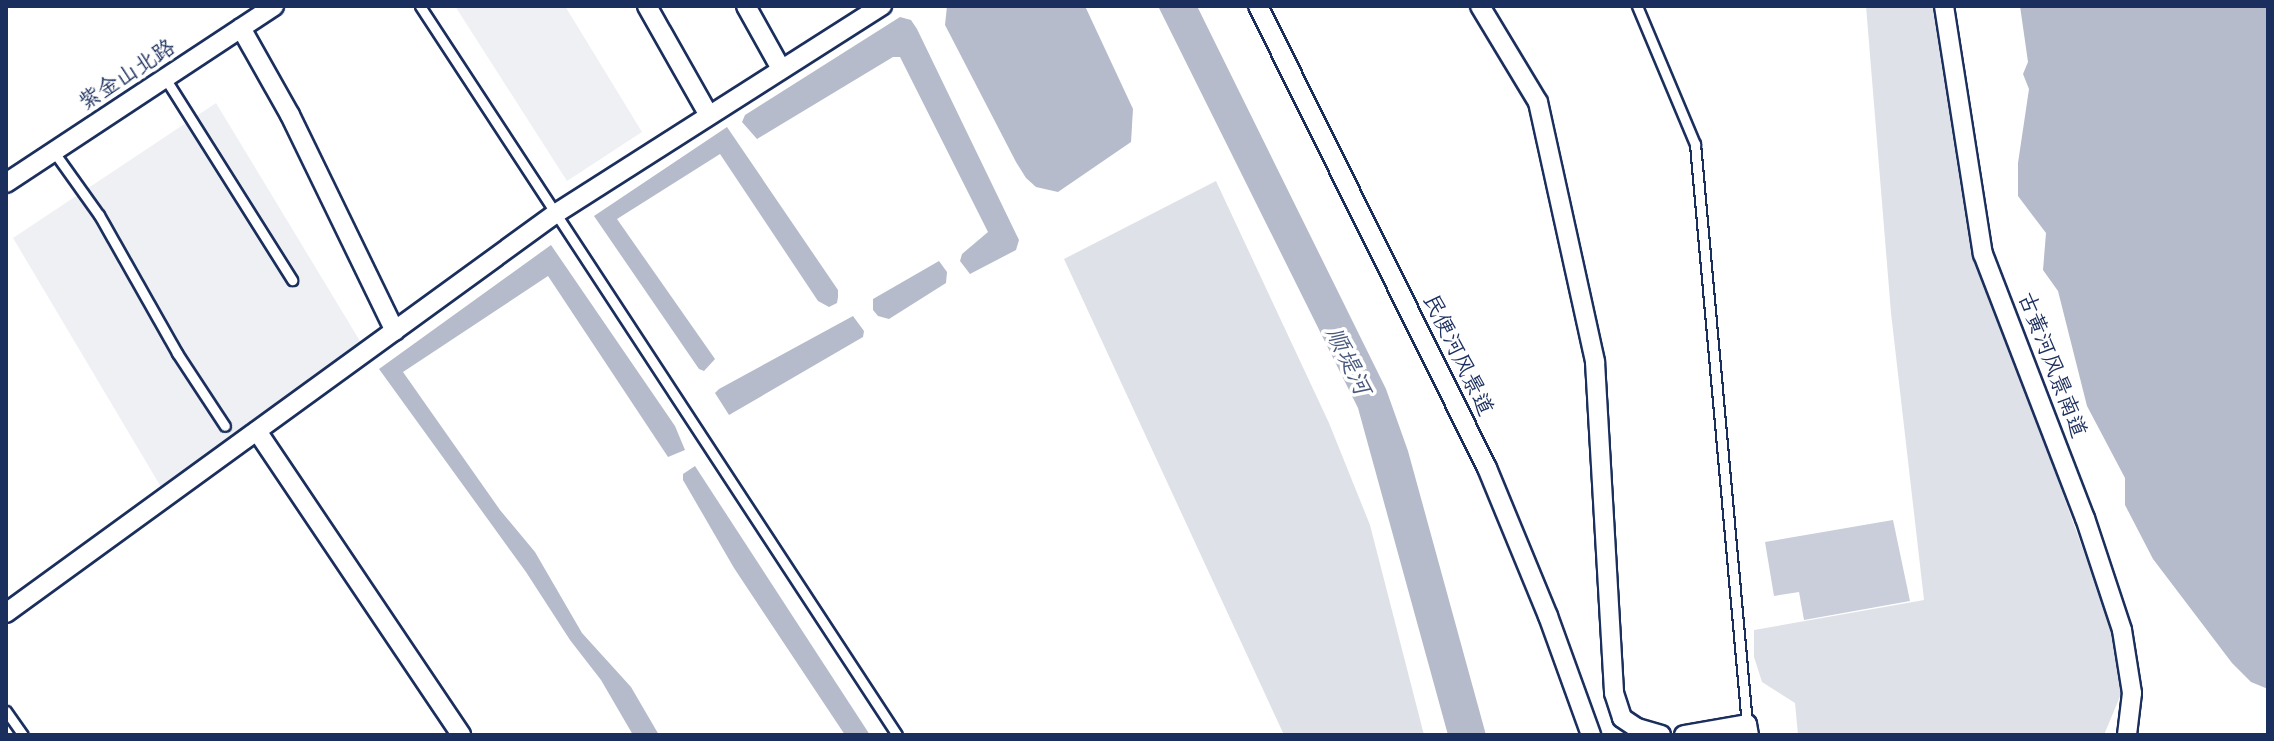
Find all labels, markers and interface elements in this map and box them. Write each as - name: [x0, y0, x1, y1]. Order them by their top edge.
- street label: 紫金山北路: [74, 34, 180, 116]
- street label: 古黄河风景南道: [2012, 288, 2092, 442]
- street label: 民便河风景道: [1417, 290, 1499, 420]
- water label: 顺堤河: [1319, 322, 1377, 400]

